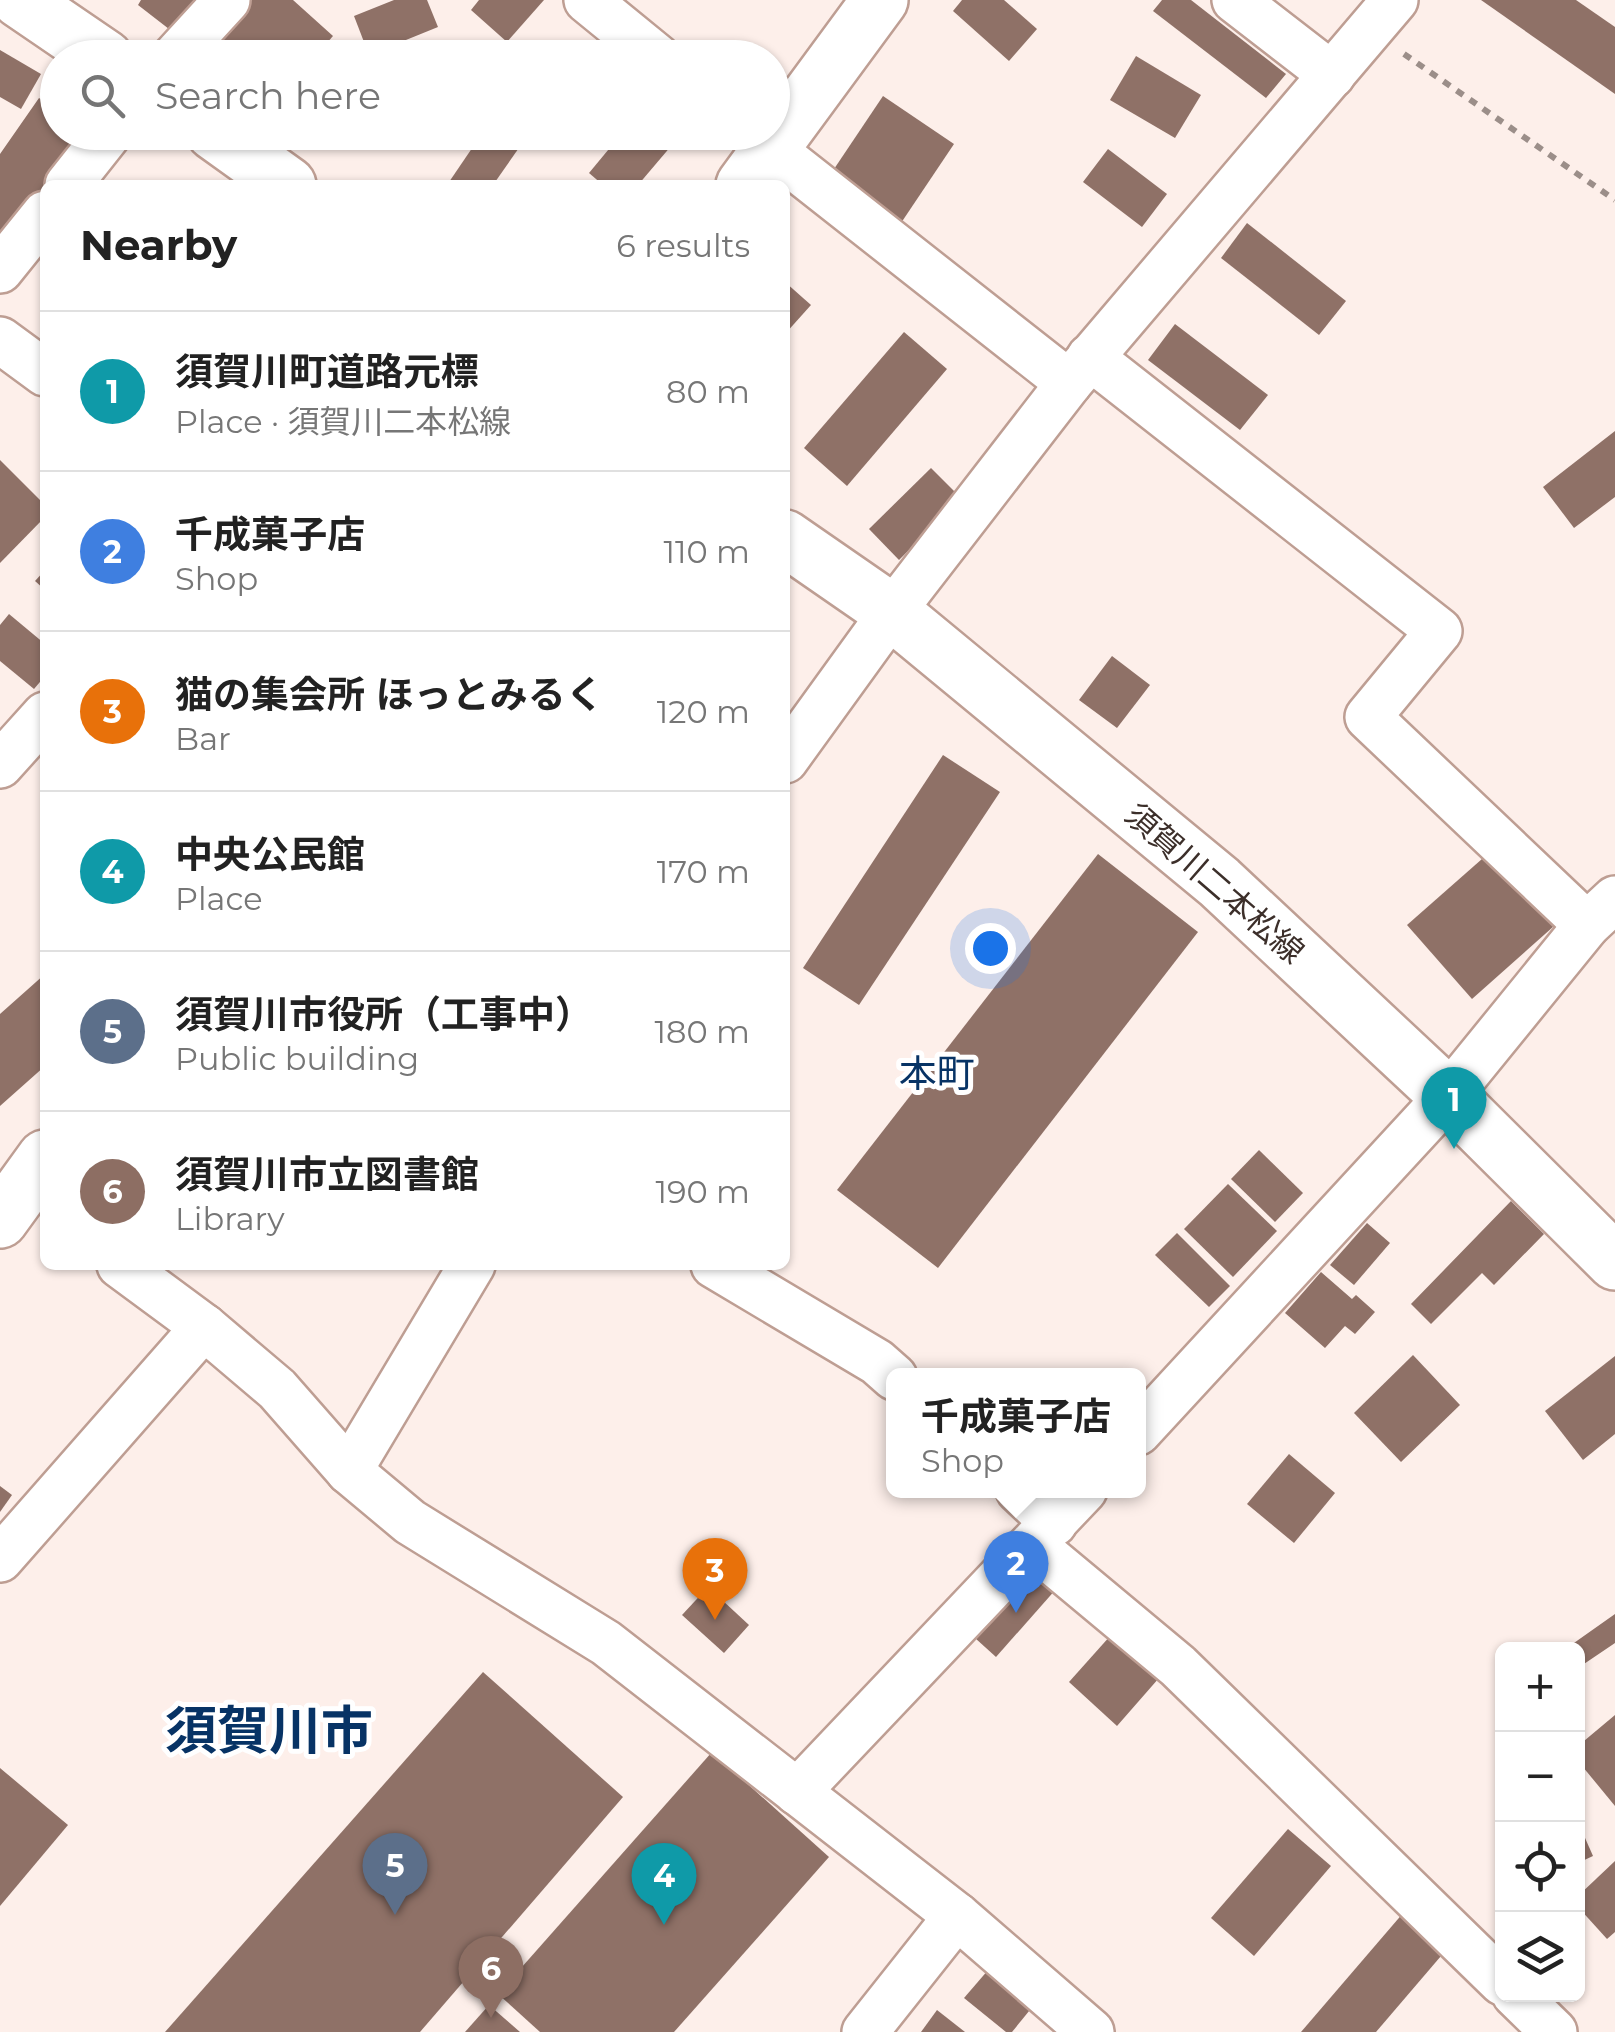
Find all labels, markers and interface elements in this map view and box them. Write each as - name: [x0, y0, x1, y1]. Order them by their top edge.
- search box: [40, 40, 790, 150]
- icon: search: [75, 68, 130, 123]
- text: Search here: [155, 72, 381, 119]
- text: Nearby: [80, 219, 237, 271]
- text: 6 results: [616, 226, 750, 265]
- text: 須賀川町道路元標: [175, 348, 479, 395]
- text: 1: [106, 372, 119, 411]
- text: 80 m: [666, 372, 750, 411]
- text: Place · 須賀川二本松線: [175, 402, 511, 441]
- text: 千成菓子店: [175, 511, 365, 558]
- text: 2: [103, 532, 122, 571]
- text: 110 m: [663, 532, 750, 571]
- text: Shop: [175, 559, 258, 598]
- text: 猫の集会所 ほっとみるく: [175, 671, 604, 718]
- text: 3: [103, 692, 122, 731]
- text: 120 m: [657, 692, 750, 731]
- text: Bar: [175, 719, 231, 758]
- street label: 須賀川二本松線: [1118, 795, 1312, 971]
- text: 中央公民館: [175, 831, 365, 878]
- text: 4: [101, 852, 124, 891]
- text: 170 m: [657, 852, 750, 891]
- text: Place: [175, 879, 263, 918]
- your location: [965, 923, 1016, 974]
- text: 須賀川市役所（工事中）: [175, 991, 593, 1038]
- text: 5: [103, 1012, 122, 1051]
- text: 180 m: [655, 1012, 750, 1051]
- text: Public building: [175, 1039, 419, 1078]
- district label: 本町: [899, 1050, 975, 1097]
- pin: 1: [1422, 1066, 1486, 1149]
- text: 須賀川市立図書館: [175, 1151, 479, 1198]
- text: 6: [102, 1172, 123, 1211]
- text: 190 m: [655, 1172, 750, 1211]
- text: Library: [175, 1199, 285, 1238]
- popup: [886, 1368, 1146, 1498]
- text: 千成菓子店: [921, 1393, 1111, 1440]
- text: Shop: [921, 1441, 1004, 1480]
- pin: 2: [984, 1530, 1048, 1613]
- pin: 3: [682, 1538, 748, 1620]
- map controls: [1495, 1642, 1585, 2002]
- button: +: [1495, 1642, 1585, 1732]
- district label: 須賀川市: [165, 1699, 373, 1762]
- button: −: [1495, 1732, 1585, 1822]
- button: locate: [1495, 1822, 1585, 1912]
- pin: 5: [362, 1832, 428, 1915]
- pin: 4: [632, 1842, 696, 1925]
- button: layers: [1495, 1912, 1585, 2002]
- pin: 6: [458, 1936, 524, 2018]

